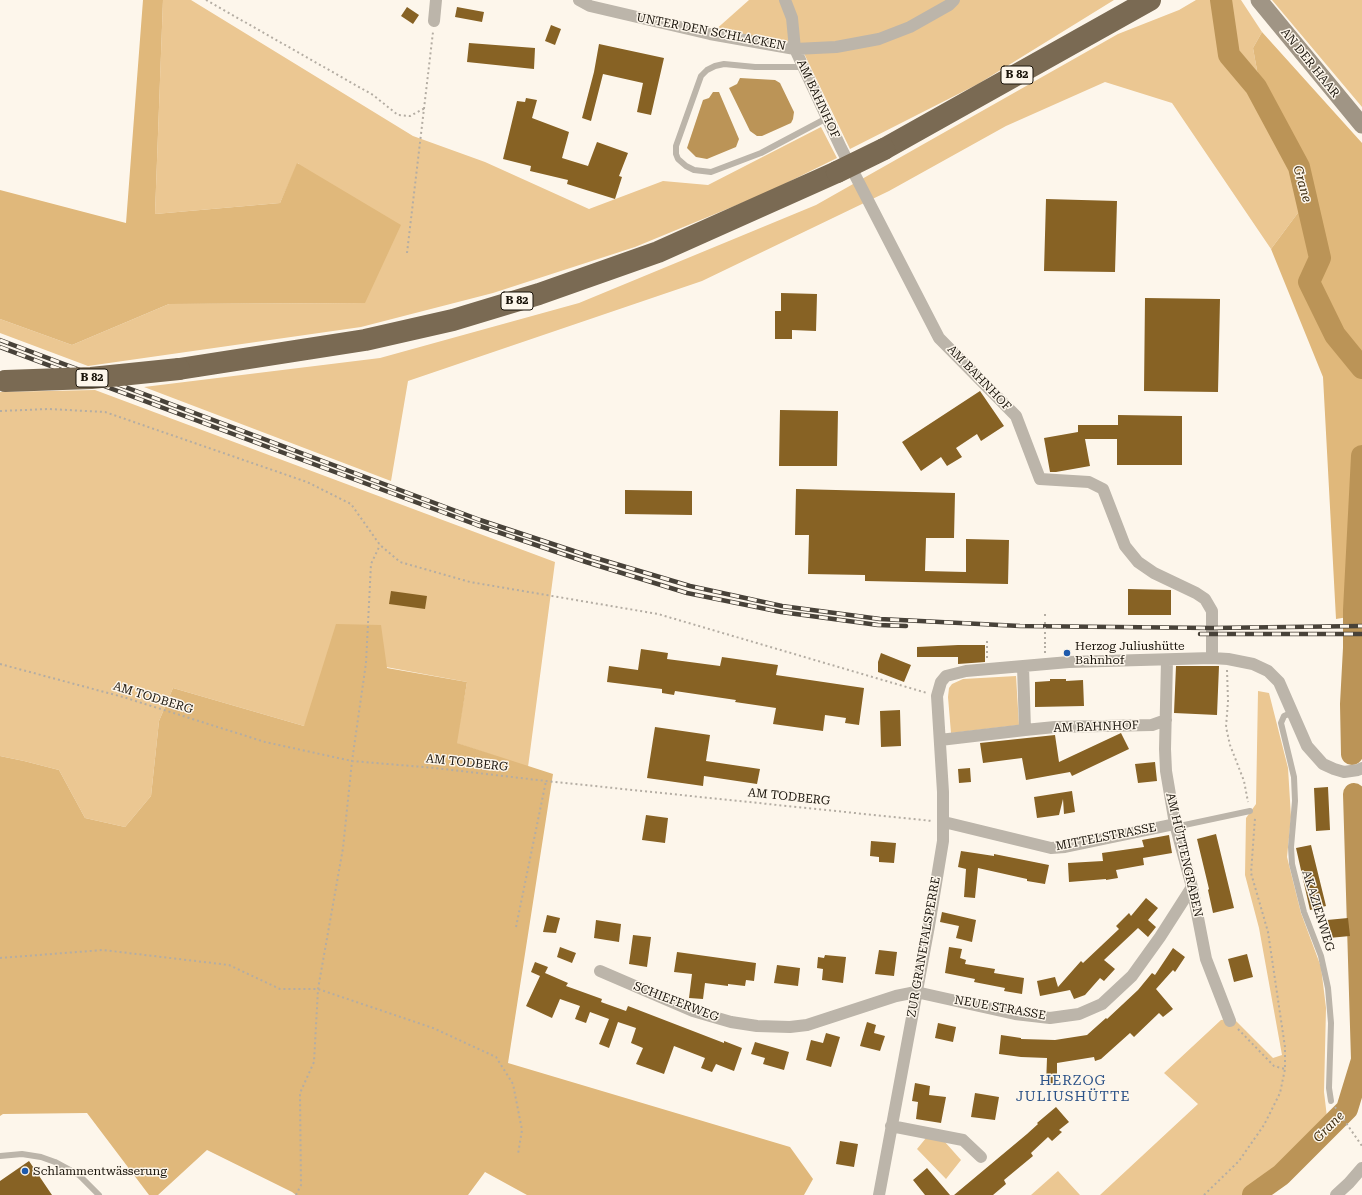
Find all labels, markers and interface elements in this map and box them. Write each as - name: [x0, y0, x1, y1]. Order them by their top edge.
- street label: UNTER DEN SCHLACKEN: [635, 10, 787, 54]
- street label: AN DER HAAR: [1278, 26, 1342, 100]
- street label: AM BAHNHOF: [793, 57, 843, 141]
- road number: B 82: [1001, 66, 1033, 84]
- water label: Grane: [1289, 164, 1315, 204]
- road number: B 82: [501, 292, 533, 310]
- street label: AM BAHNHOF: [944, 342, 1014, 414]
- road number: B 82: [76, 369, 108, 387]
- place label: Herzog Juliushütte Bahnhof: [1075, 639, 1185, 667]
- marker: Herzog Juliushütte Bahnhof: [1062, 648, 1072, 658]
- street label: AM TODBERG: [111, 679, 195, 717]
- street label: AM BAHNHOF: [1053, 718, 1139, 736]
- street label: AM TODBERG: [425, 752, 509, 774]
- street label: AM TODBERG: [747, 786, 831, 808]
- street label: AM HÜTTENGRABEN: [1163, 791, 1205, 919]
- street label: MITTELSTRASSE: [1055, 820, 1157, 854]
- street label: AKAZIENWEG: [1299, 869, 1337, 953]
- street label: ZUR GRANETALSPERRE: [905, 876, 943, 1018]
- street label: SCHIEFERWEG: [631, 979, 721, 1025]
- street label: NEUE STRASSE: [953, 993, 1047, 1023]
- district label: HERZOG JULIUSHÜTTE: [1016, 1073, 1130, 1106]
- water label: Grane: [1310, 1108, 1348, 1146]
- place label: Schlammentwässerung: [33, 1164, 167, 1178]
- marker: Schlammentwässerung: [20, 1166, 30, 1176]

